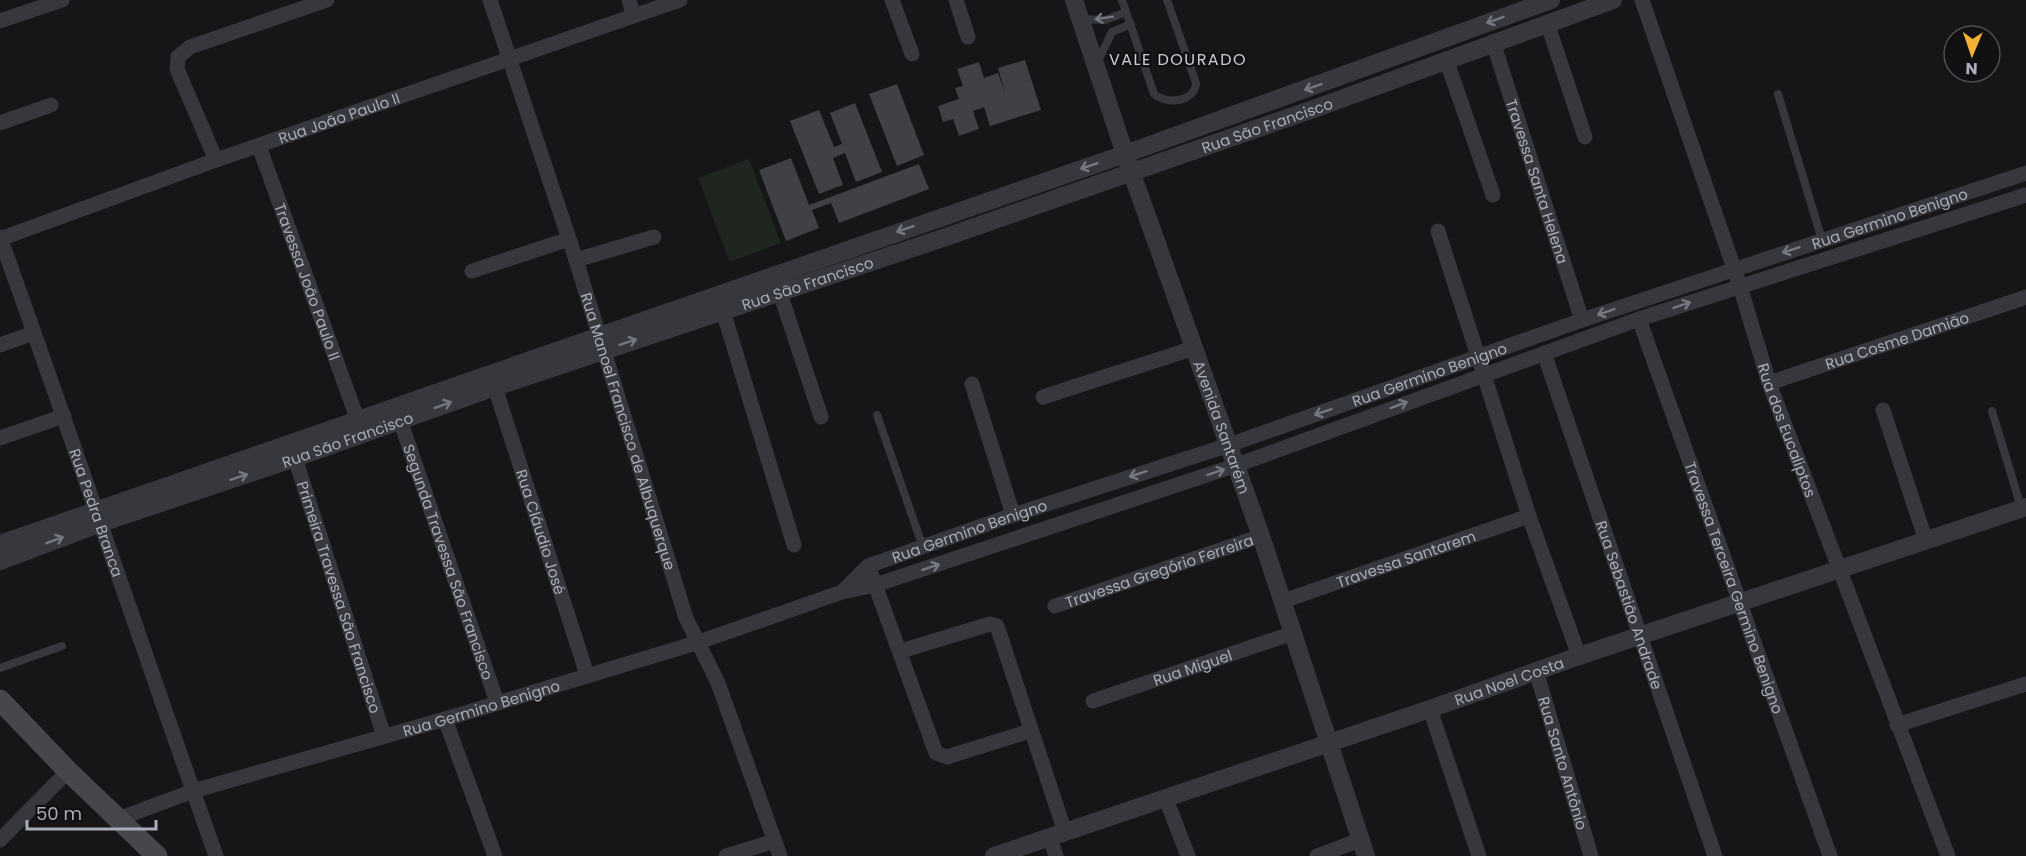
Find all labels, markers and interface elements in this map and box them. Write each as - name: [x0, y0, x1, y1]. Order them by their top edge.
- one-way arrow: [1095, 13, 1114, 24]
- one-way arrow: [1487, 15, 1505, 26]
- north arrow: [1942, 24, 2002, 84]
- district label: VALE DOURADO: [1109, 48, 1247, 71]
- text: N: [1965, 57, 1978, 80]
- one-way arrow: [1304, 83, 1322, 94]
- street label: Rua João Paulo II: [275, 87, 403, 148]
- street label: Rua São Francisco: [1199, 92, 1336, 158]
- street label: Travessa Santa Helena: [1501, 96, 1574, 266]
- one-way arrow: [1080, 161, 1099, 172]
- street label: Rua Germino Benigno: [1809, 183, 1970, 254]
- street label: Travessa João Paulo II: [270, 200, 346, 363]
- one-way arrow: [896, 225, 915, 236]
- one-way arrow: [1782, 245, 1801, 256]
- street label: Rua São Francisco: [739, 251, 876, 315]
- street label: Rua Manoel Francisco de Albuquerque: [576, 290, 681, 573]
- one-way arrow: [1672, 299, 1691, 310]
- street label: Rua Cosme Damião: [1822, 306, 1972, 374]
- one-way arrow: [1597, 307, 1616, 318]
- one-way arrow: [618, 336, 636, 347]
- street label: Rua Germino Benigno: [1349, 337, 1510, 411]
- street label: Avenida Santarém: [1189, 358, 1256, 496]
- street label: Rua dos Eucaliptos: [1753, 361, 1822, 500]
- one-way arrow: [433, 399, 452, 410]
- one-way arrow: [1389, 399, 1408, 410]
- street label: Rua São Francisco: [279, 406, 416, 472]
- one-way arrow: [1314, 407, 1333, 418]
- street label: Segunda Travessa São Francisco: [399, 441, 499, 683]
- street label: Rua Pedra Branca: [65, 446, 129, 580]
- street label: Travessa Terceira Germino Benigno: [1680, 458, 1789, 717]
- one-way arrow: [1206, 466, 1225, 477]
- street label: Rua Cláudio José: [511, 467, 571, 597]
- one-way arrow: [1129, 469, 1148, 480]
- one-way arrow: [229, 470, 248, 481]
- street label: Primeira Travessa São Francisco: [293, 478, 386, 716]
- street label: Rua Germino Benigno: [889, 494, 1050, 567]
- street label: Rua Sebastião Andrade: [1591, 518, 1668, 692]
- street label: Travessa Santarem: [1333, 525, 1478, 592]
- street label: Travessa Gregório Ferreira: [1062, 529, 1256, 612]
- one-way arrow: [45, 534, 64, 545]
- one-way arrow: [921, 560, 940, 571]
- street label: Rua Miguel: [1150, 644, 1235, 690]
- street label: Rua Noel Costa: [1451, 652, 1567, 710]
- street label: Rua Germino Benigno: [400, 674, 562, 741]
- street label: Rua Santo Antônio: [1534, 694, 1593, 832]
- scale bar: [27, 793, 156, 831]
- text: 50 m: [36, 801, 82, 826]

